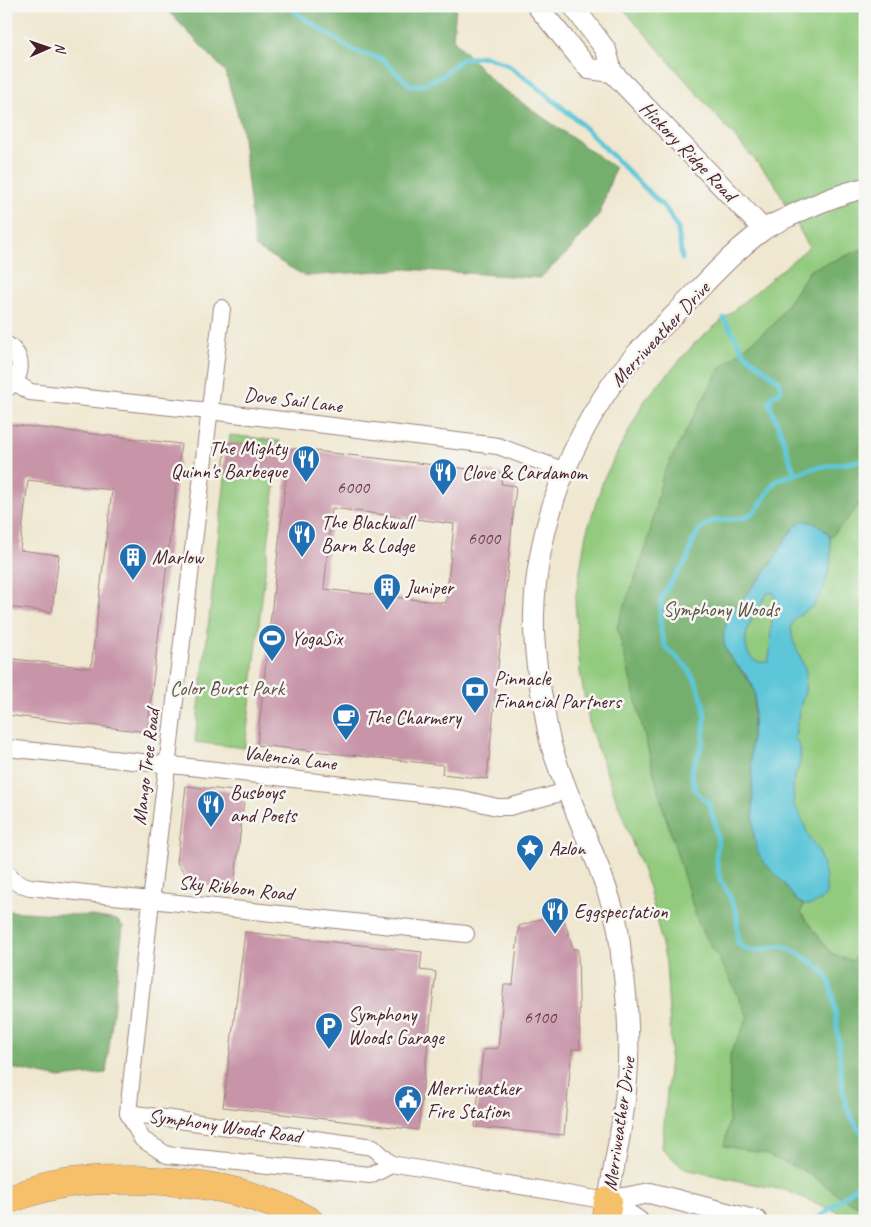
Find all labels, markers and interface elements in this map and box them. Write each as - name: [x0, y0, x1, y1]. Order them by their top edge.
- north arrow: [22, 22, 72, 72]
- text: N: [52, 43, 69, 55]
- street label: Hickory Ridge Road: [634, 96, 744, 208]
- street label: Merriweather Drive: [605, 275, 716, 392]
- street label: Dove Sail Lane: [242, 382, 345, 419]
- place label: The Mighty Quinn's Barbeque: [171, 436, 288, 484]
- restaurant icon: The Mighty Quinn's Barbeque: [291, 444, 321, 483]
- restaurant icon: Clove & Cardamom: [428, 457, 458, 496]
- place label: Clove & Cardamom: [462, 460, 589, 485]
- house number: 6000: [337, 476, 371, 498]
- place label: The Blackwall Barn & Lodge: [321, 510, 416, 558]
- restaurant icon: The Blackwall Barn & Lodge: [287, 519, 317, 558]
- house number: 6000: [468, 527, 502, 549]
- building icon: Marlow: [118, 542, 148, 581]
- place label: Marlow: [152, 545, 205, 570]
- building icon: Juniper: [372, 572, 402, 611]
- place label: Juniper: [405, 575, 455, 600]
- park label: Symphony Woods: [663, 597, 781, 622]
- sports icon: YogaSix: [257, 623, 287, 662]
- place label: YogaSix: [291, 626, 345, 651]
- place label: Pinnacle Financial Partners: [494, 666, 623, 714]
- bank icon: Pinnacle Financial Partners: [460, 675, 490, 714]
- park label: Color Burst Park: [170, 676, 286, 701]
- cafe icon: The Charmery: [331, 702, 361, 741]
- street label: Mango Tree Road: [126, 704, 166, 827]
- place label: The Charmery: [365, 705, 463, 730]
- street label: Valencia Lane: [242, 740, 339, 776]
- place label: Busboys and Poets: [230, 780, 298, 828]
- restaurant icon: Busboys and Poets: [196, 789, 226, 828]
- place icon: Azlon: [515, 833, 545, 872]
- place label: Azlon: [549, 836, 586, 861]
- street label: Sky Ribbon Road: [177, 870, 298, 907]
- restaurant icon: Eggspectation: [540, 896, 570, 935]
- place label: Eggspectation: [574, 899, 669, 924]
- place label: Symphony Woods Garage: [348, 1002, 445, 1050]
- house number: 6100: [524, 1006, 558, 1028]
- parking icon: Symphony Woods Garage: [314, 1011, 344, 1050]
- street label: Merriweather Drive: [597, 1054, 641, 1192]
- place label: Merriweather Fire Station: [427, 1076, 523, 1124]
- public building icon: Merriweather Fire Station: [393, 1084, 423, 1123]
- street label: Symphony Woods Road: [147, 1103, 306, 1150]

